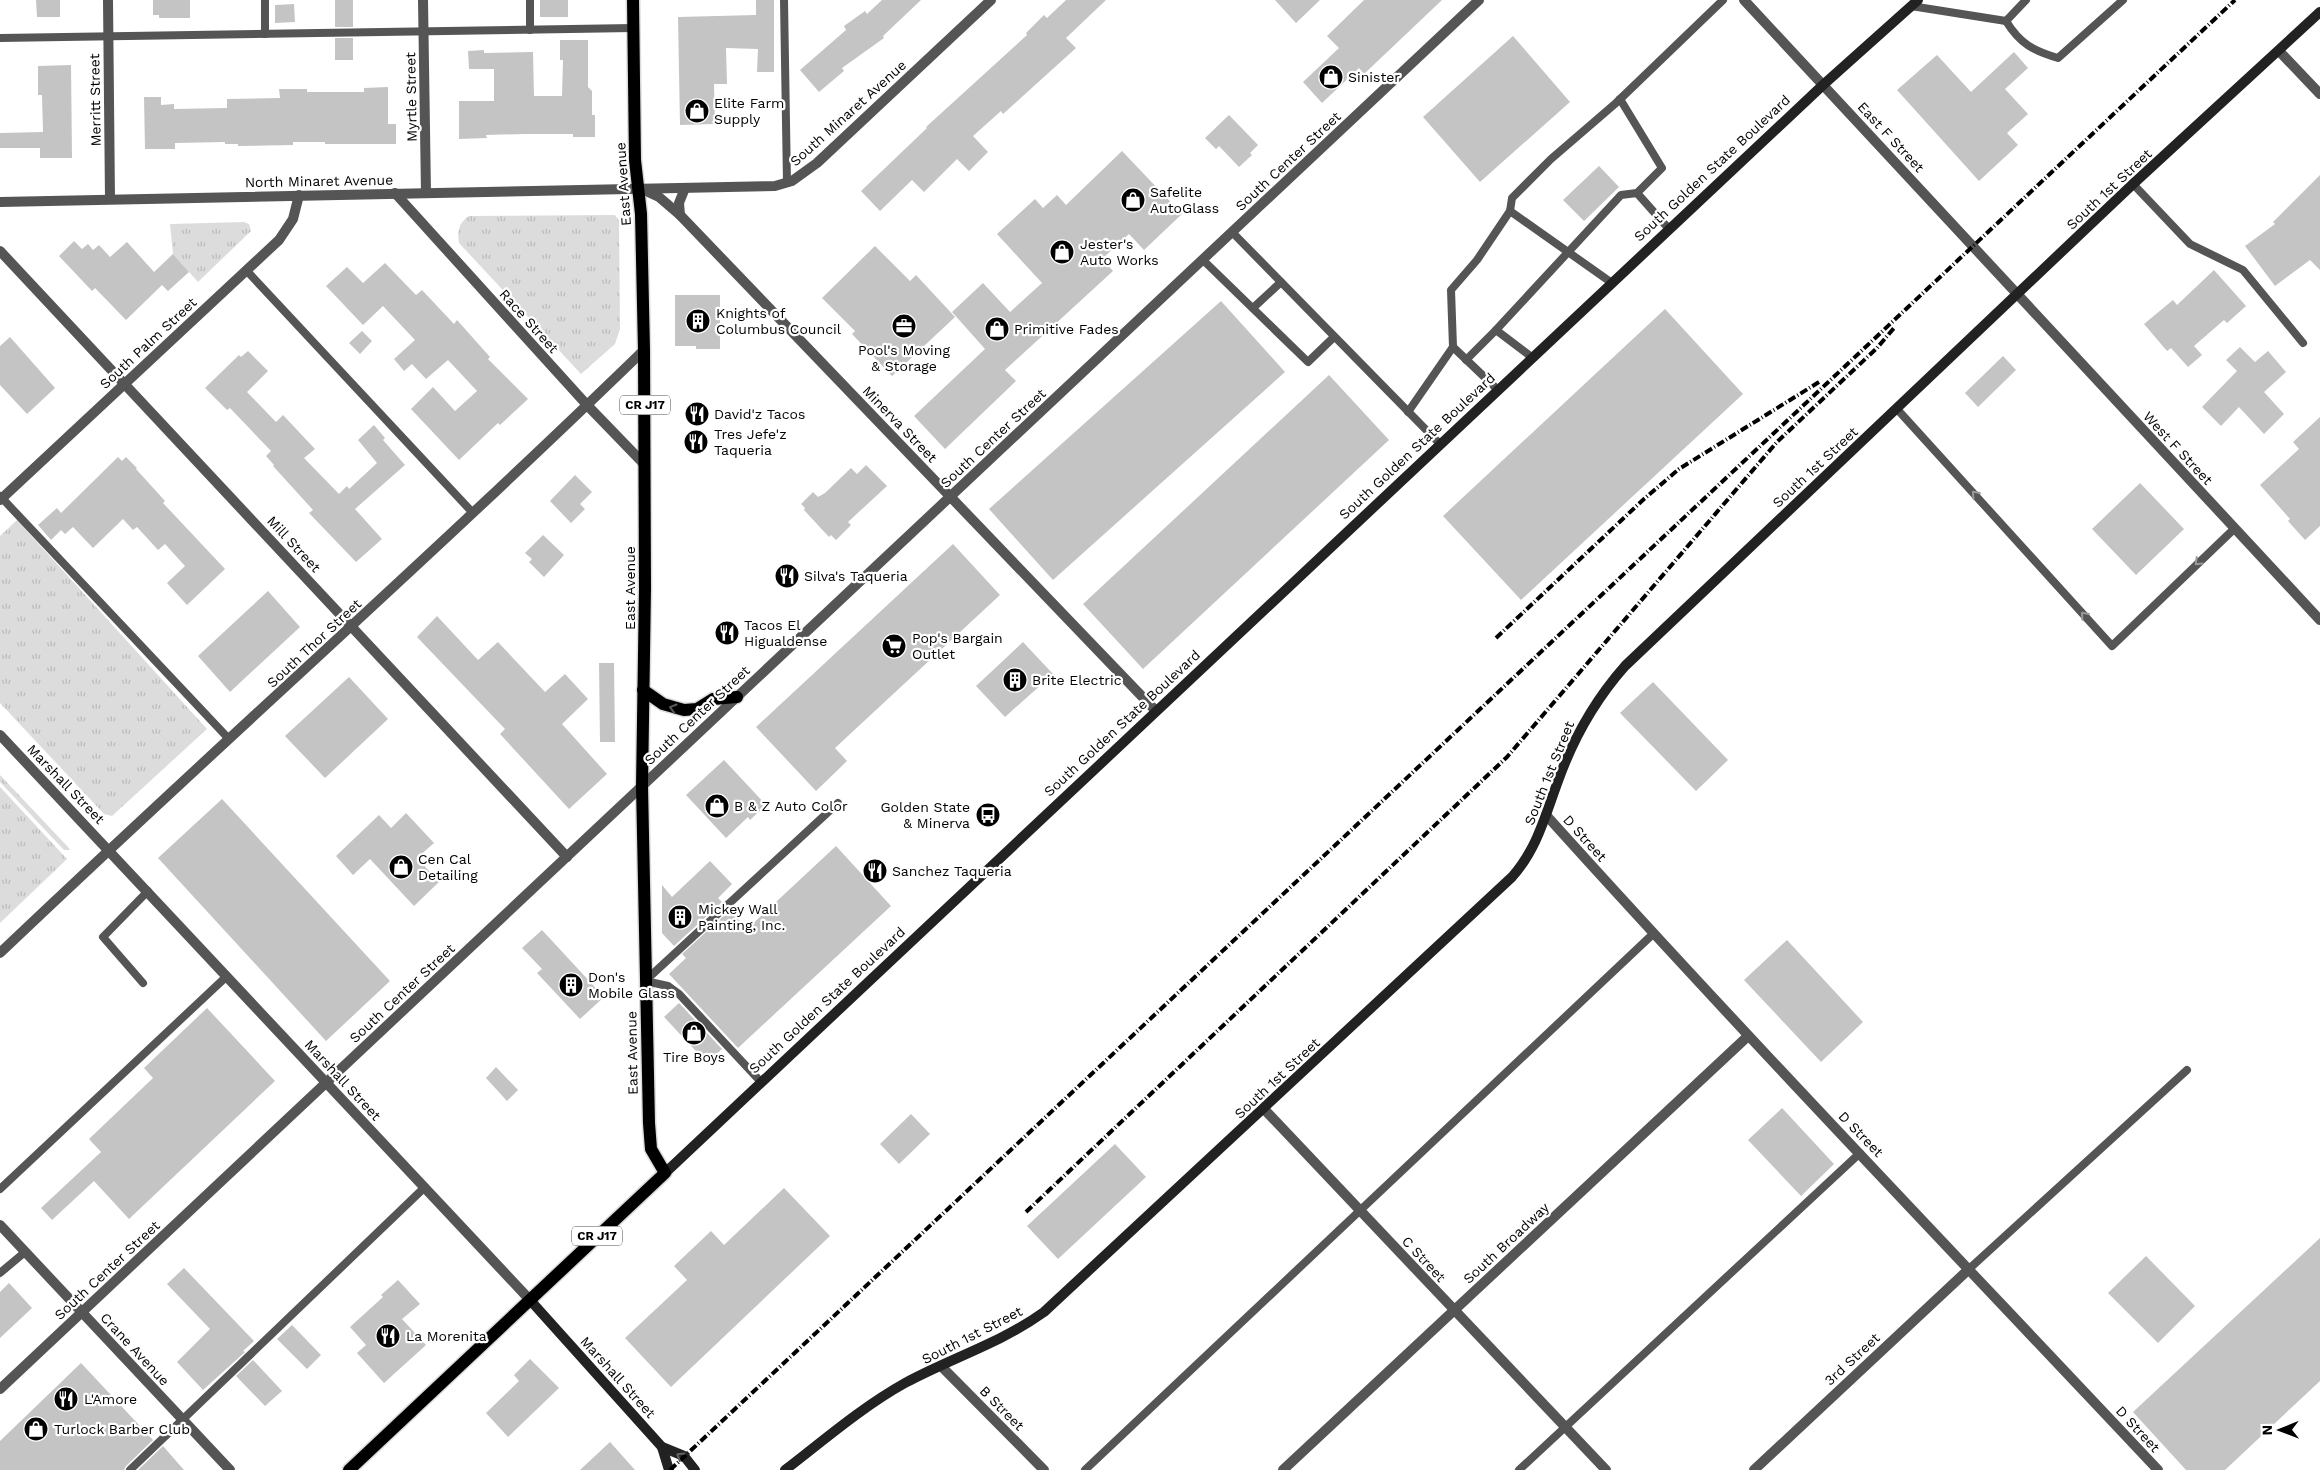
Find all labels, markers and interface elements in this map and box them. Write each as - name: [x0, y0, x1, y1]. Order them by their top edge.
- street label: Myrtle Street: [402, 52, 420, 142]
- street label: Merritt Street: [86, 53, 104, 147]
- street label: South Minaret Avenue: [787, 57, 909, 169]
- shop icon: Sinister: [1318, 64, 1344, 90]
- place label: Sinister: [1348, 69, 1400, 85]
- street label: South Golden State Boulevard: [1631, 91, 1793, 245]
- place label: Elite Farm Supply: [714, 95, 784, 127]
- shop icon: Elite Farm Supply: [684, 98, 710, 124]
- street label: East F Street: [1854, 99, 1928, 175]
- street label: South Center Street: [1232, 108, 1344, 214]
- street label: East Avenue: [612, 142, 634, 226]
- street label: South 1st Street: [2063, 145, 2155, 233]
- street label: North Minaret Avenue: [245, 172, 393, 190]
- place label: Safelite AutoGlass: [1150, 184, 1219, 216]
- shop icon: Safelite AutoGlass: [1120, 187, 1146, 213]
- place label: Jester's Auto Works: [1080, 236, 1159, 268]
- shop icon: Jester's Auto Works: [1049, 239, 1075, 265]
- street label: Race Street: [496, 286, 562, 356]
- street label: South Palm Street: [96, 294, 200, 392]
- place label: Knights of Columbus Council: [716, 305, 842, 337]
- building icon: Knights of Columbus Council: [685, 308, 711, 334]
- office icon: Pool's Moving & Storage: [891, 313, 917, 339]
- shop icon: Primitive Fades: [984, 316, 1010, 342]
- place label: Primitive Fades: [1014, 321, 1119, 337]
- place label: Pool's Moving & Storage: [858, 342, 950, 374]
- street label: South Golden State Boulevard: [1336, 369, 1498, 523]
- street label: Minerva Street: [860, 383, 940, 466]
- street label: South Center Street: [937, 385, 1049, 491]
- road number: CR J17: [620, 396, 670, 414]
- restaurant icon: David'z Tacos: [684, 401, 710, 427]
- place label: David'z Tacos: [714, 406, 805, 422]
- street label: West F Street: [2140, 408, 2216, 488]
- street label: South 1st Street: [1769, 423, 1861, 511]
- place label: Tres Jefe'z Taqueria: [714, 426, 787, 458]
- restaurant icon: Tres Jefe'z Taqueria: [683, 429, 709, 455]
- one-way arrow: [1971, 491, 1980, 500]
- street label: Mill Street: [264, 513, 324, 575]
- street label: East Avenue: [622, 546, 638, 630]
- one-way arrow: [2195, 556, 2204, 565]
- restaurant icon: Silva's Taqueria: [774, 563, 800, 589]
- place label: Silva's Taqueria: [804, 568, 908, 584]
- street label: South Thor Street: [264, 595, 364, 691]
- one-way arrow: [2080, 611, 2089, 620]
- place label: Tacos El Higualdense: [744, 617, 827, 649]
- restaurant icon: Tacos El Higualdense: [714, 620, 740, 646]
- place label: Pop's Bargain Outlet: [912, 630, 1003, 662]
- supermarket icon: Pop's Bargain Outlet: [881, 633, 907, 659]
- street label: South Golden State Boulevard: [1041, 646, 1203, 800]
- street label: South Center Street: [641, 662, 753, 768]
- building icon: Brite Electric: [1002, 667, 1028, 693]
- place label: Brite Electric: [1032, 672, 1122, 688]
- one-way arrow: [670, 703, 678, 713]
- street label: South 1st Street: [1521, 719, 1577, 827]
- street label: Marshall Street: [24, 741, 108, 827]
- shop icon: B & Z Auto Color: [704, 793, 730, 819]
- place label: B & Z Auto Color: [734, 798, 848, 814]
- place label: Golden State & Minerva: [880, 799, 970, 831]
- bus stop icon: Golden State & Minerva: [975, 802, 1001, 828]
- street label: D Street: [1560, 811, 1610, 865]
- place label: Cen Cal Detailing: [418, 851, 478, 883]
- shop icon: Cen Cal Detailing: [388, 854, 414, 880]
- restaurant icon: Sanchez Taqueria: [862, 858, 888, 884]
- place label: Sanchez Taqueria: [892, 863, 1012, 879]
- place label: Mickey Wall Painting, Inc.: [698, 901, 785, 933]
- building icon: Mickey Wall Painting, Inc.: [667, 904, 693, 930]
- street label: South Golden State Boulevard: [746, 923, 908, 1077]
- street label: South Center Street: [346, 940, 458, 1046]
- place label: Don's Mobile Glass: [588, 969, 675, 1001]
- building icon: Don's Mobile Glass: [558, 972, 584, 998]
- street label: East Avenue: [623, 1011, 641, 1095]
- shop icon: Tire Boys: [681, 1020, 707, 1046]
- street label: South 1st Street: [1231, 1034, 1323, 1122]
- street label: Marshall Street: [302, 1036, 384, 1124]
- place label: Tire Boys: [663, 1049, 725, 1065]
- street label: D Street: [1835, 1108, 1887, 1160]
- street label: South Broadway: [1460, 1199, 1553, 1287]
- street label: South Center Street: [51, 1217, 163, 1323]
- road number: CR J17: [572, 1226, 622, 1246]
- street label: C Street: [1399, 1233, 1449, 1285]
- street label: South 1st Street: [919, 1303, 1025, 1367]
- street label: Crane Avenue: [97, 1309, 173, 1389]
- restaurant icon: La Morenita: [375, 1323, 401, 1349]
- place label: La Morenita: [406, 1328, 487, 1344]
- street label: 3rd Street: [1821, 1329, 1883, 1388]
- street label: Marshall Street: [577, 1333, 659, 1421]
- street label: B Street: [977, 1383, 1028, 1434]
- restaurant icon: L'Amore: [53, 1386, 79, 1412]
- place label: L'Amore: [84, 1391, 137, 1407]
- street label: D Street: [2113, 1403, 2163, 1455]
- north arrow: [2255, 1405, 2305, 1455]
- shop icon: Turlock Barber Club: [23, 1416, 49, 1442]
- place label: Turlock Barber Club: [54, 1421, 190, 1437]
- text: N: [2259, 1425, 2275, 1436]
- one-way arrow: [677, 1453, 686, 1463]

